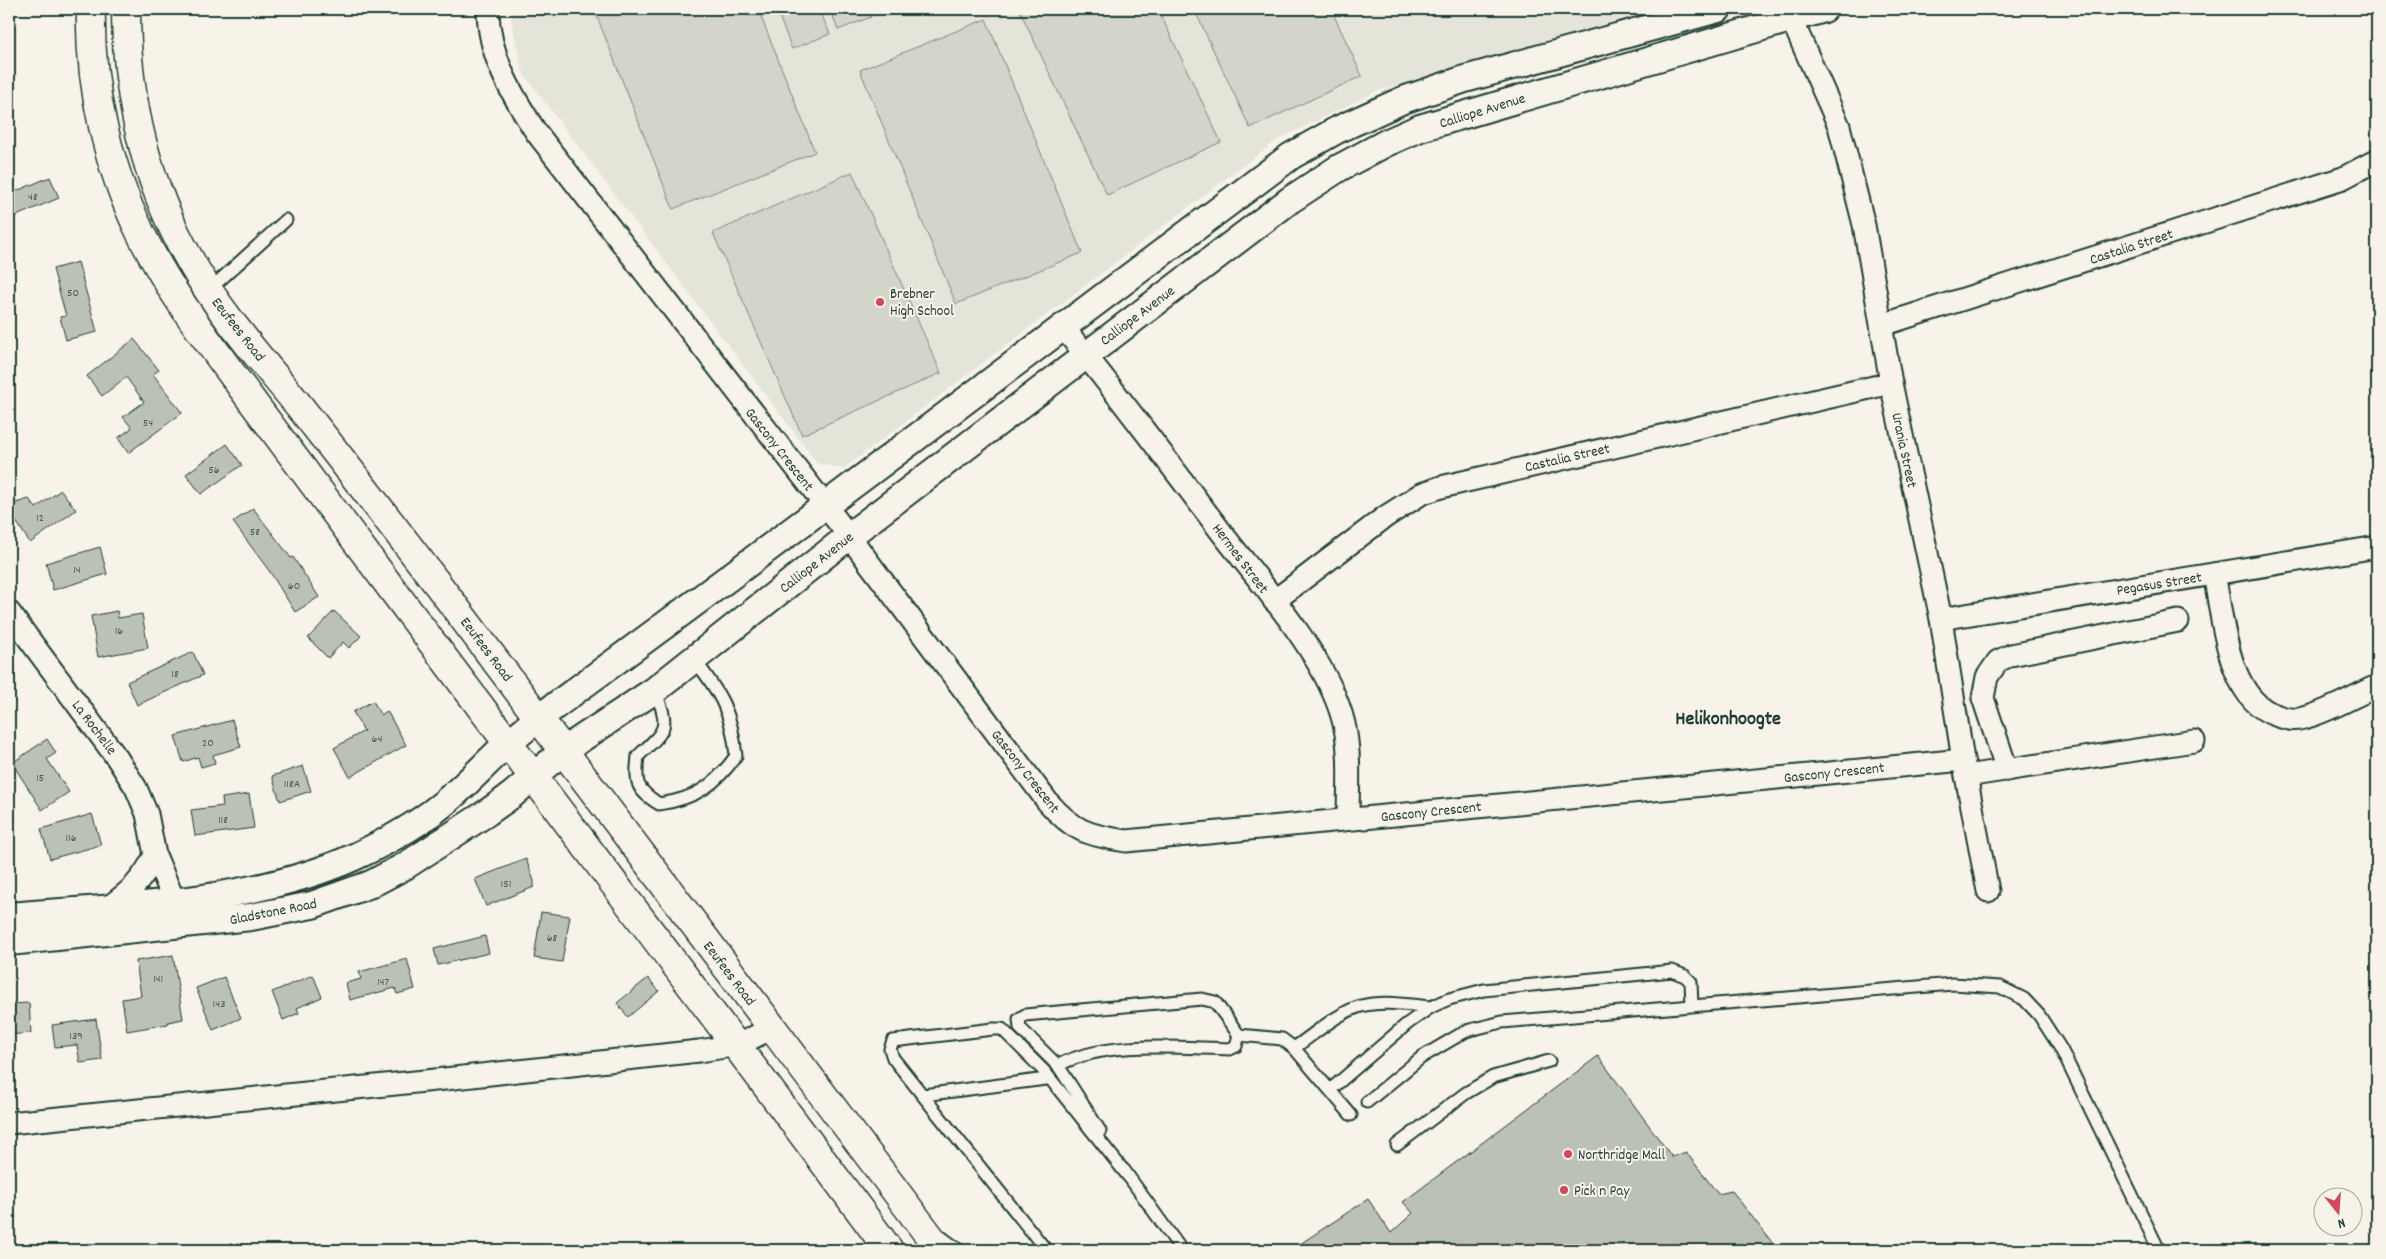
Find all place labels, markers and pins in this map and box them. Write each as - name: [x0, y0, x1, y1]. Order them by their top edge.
- place label: Brebner High School: [890, 284, 954, 323]
- marker: Brebner High School: [874, 296, 886, 308]
- place label: Northridge Mall: [1578, 1145, 1665, 1167]
- marker: Northridge Mall: [1562, 1148, 1574, 1160]
- place label: Pick n Pay: [1574, 1181, 1630, 1203]
- marker: Pick n Pay: [1558, 1184, 1570, 1196]

